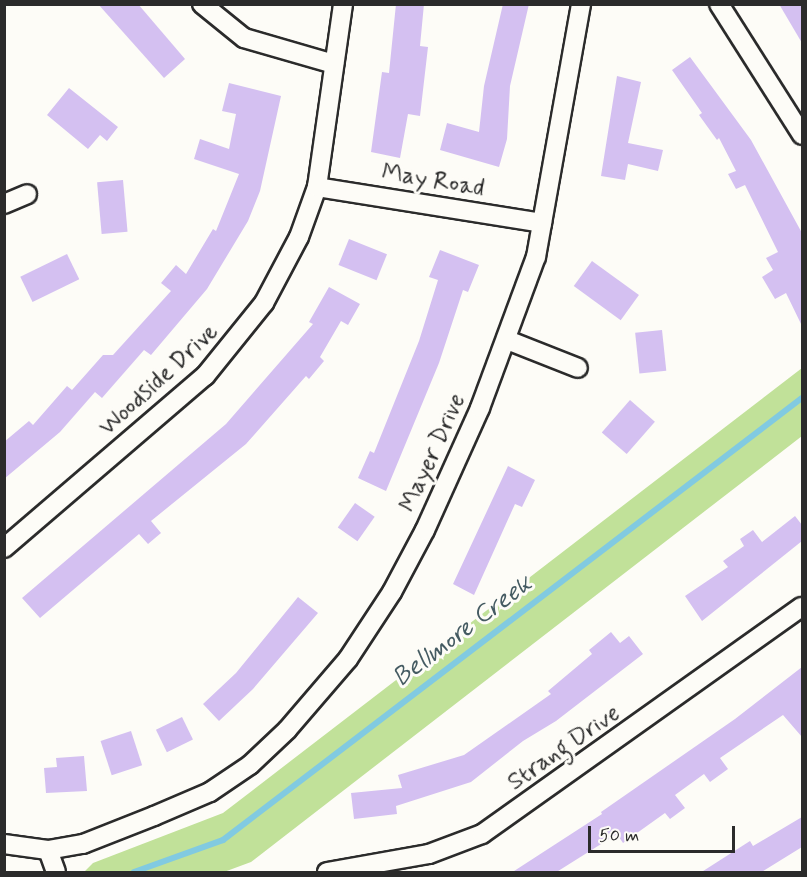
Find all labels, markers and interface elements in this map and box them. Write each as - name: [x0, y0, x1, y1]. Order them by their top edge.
- street label: May Road: [381, 159, 485, 203]
- street label: Woodside Drive: [94, 318, 224, 442]
- street label: Mayer Drive: [394, 389, 472, 517]
- water label: Bellmore Creek: [388, 570, 538, 694]
- street label: Strang Drive: [503, 699, 625, 797]
- scale bar: [591, 814, 738, 852]
- text: 50 m: [599, 824, 639, 848]

